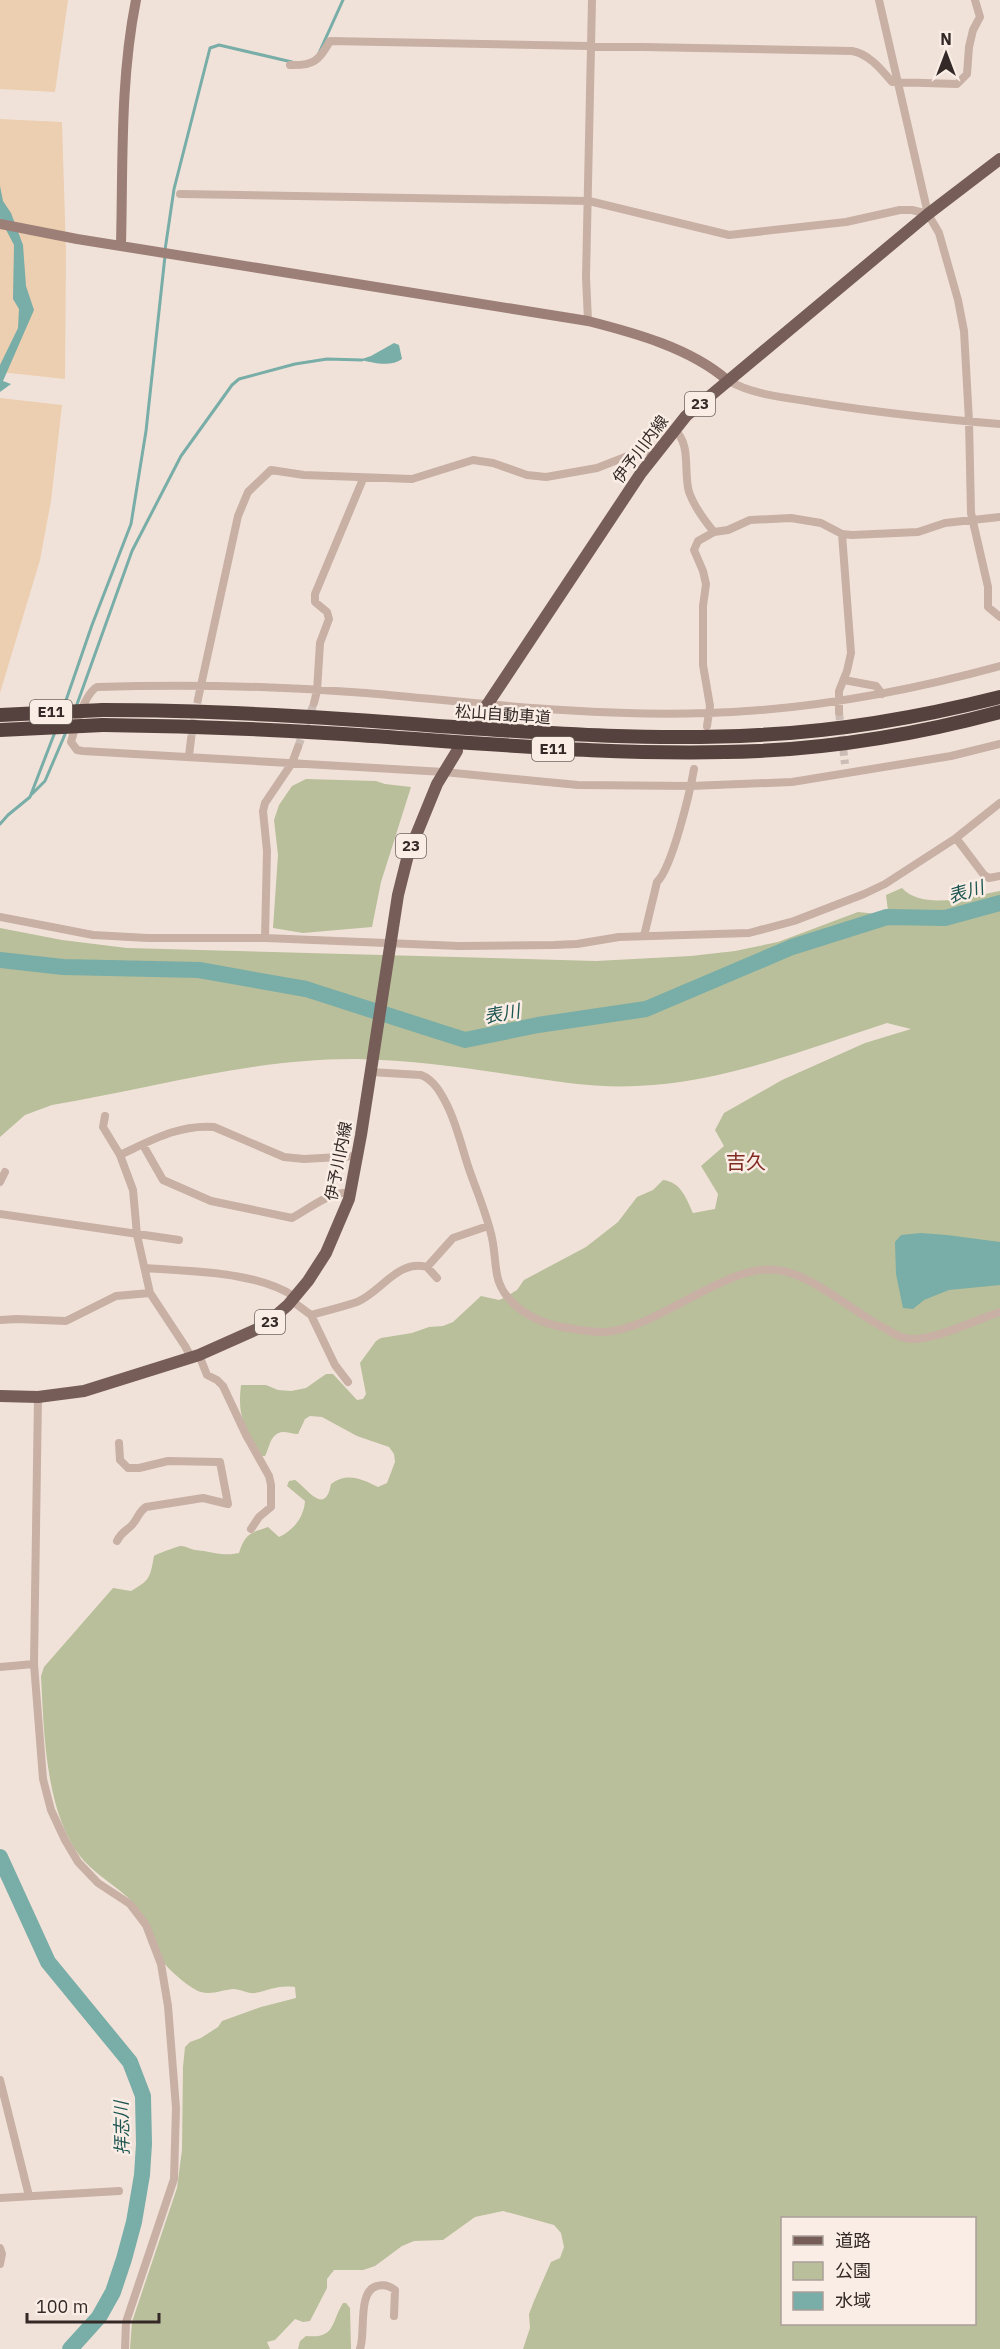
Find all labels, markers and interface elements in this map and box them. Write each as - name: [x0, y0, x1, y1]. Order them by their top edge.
- north arrow: [916, 24, 976, 84]
- text: N: [940, 29, 952, 49]
- road number: 23: [685, 392, 715, 416]
- street label: 伊予川内線: [608, 411, 672, 487]
- road number: E11: [30, 700, 72, 724]
- street label: 松山自動車道: [454, 701, 552, 727]
- road number: E11: [532, 737, 574, 761]
- road number: 23: [396, 834, 426, 858]
- water label: 表川: [945, 875, 988, 908]
- water label: 表川: [482, 999, 524, 1028]
- street label: 伊予川内線: [321, 1120, 355, 1202]
- district label: 吉久: [726, 1148, 766, 1175]
- road number: 23: [255, 1310, 285, 1334]
- water label: 拝志川: [109, 2099, 133, 2155]
- legend: [781, 2217, 976, 2325]
- text: 道路: [835, 2229, 871, 2252]
- text: 公園: [835, 2259, 871, 2282]
- scale bar: [27, 2286, 159, 2324]
- text: 水域: [835, 2289, 871, 2312]
- text: 100 m: [36, 2295, 88, 2318]

